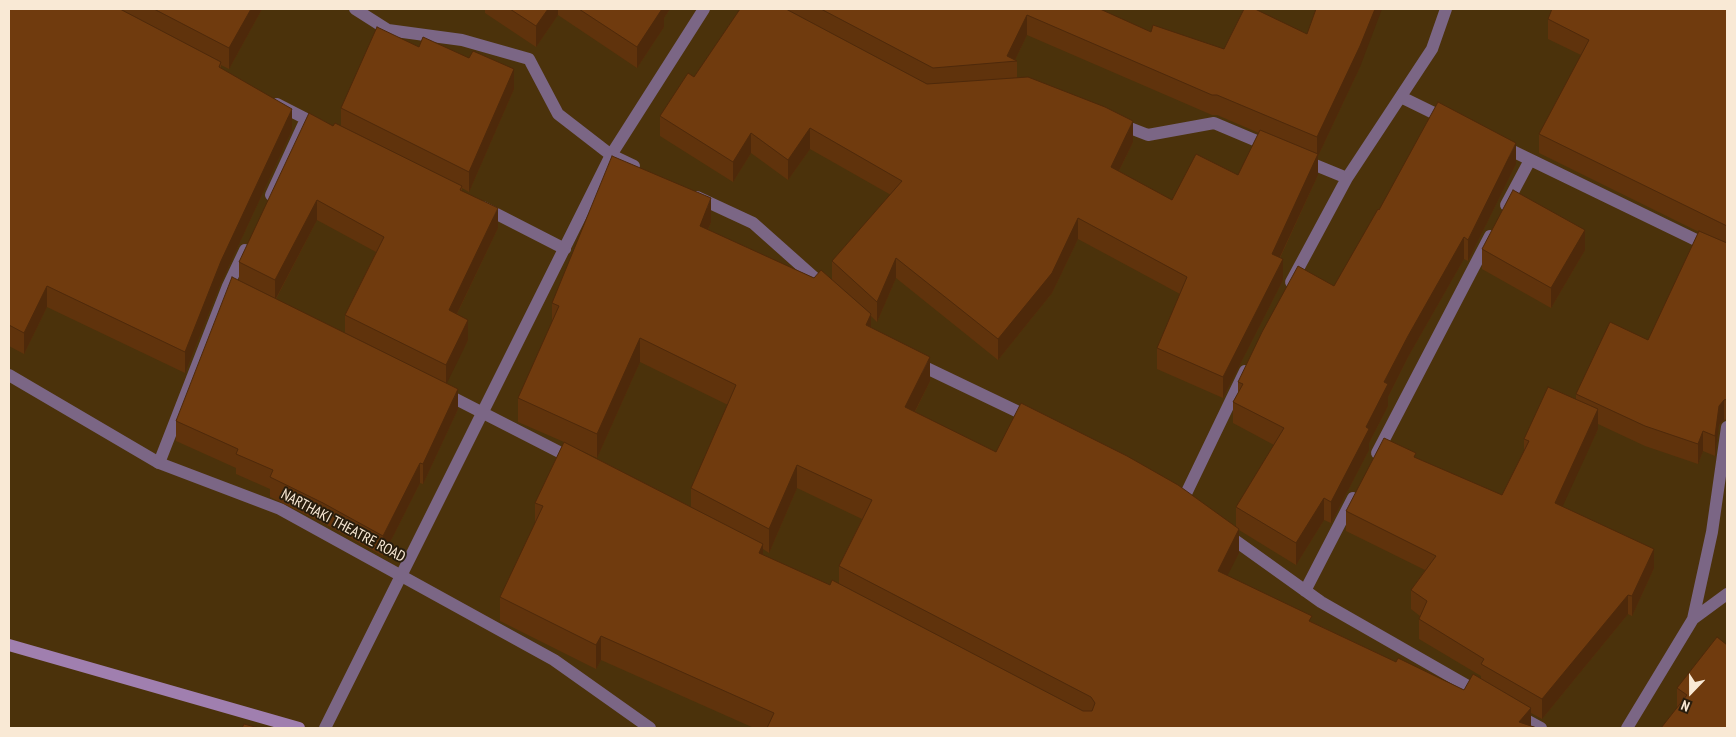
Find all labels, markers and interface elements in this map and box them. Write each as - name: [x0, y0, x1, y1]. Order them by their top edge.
- street label: NARTHAKI THEATRE ROAD: [278, 486, 408, 566]
- north arrow: [1666, 667, 1716, 717]
- text: N: [1679, 696, 1692, 716]

